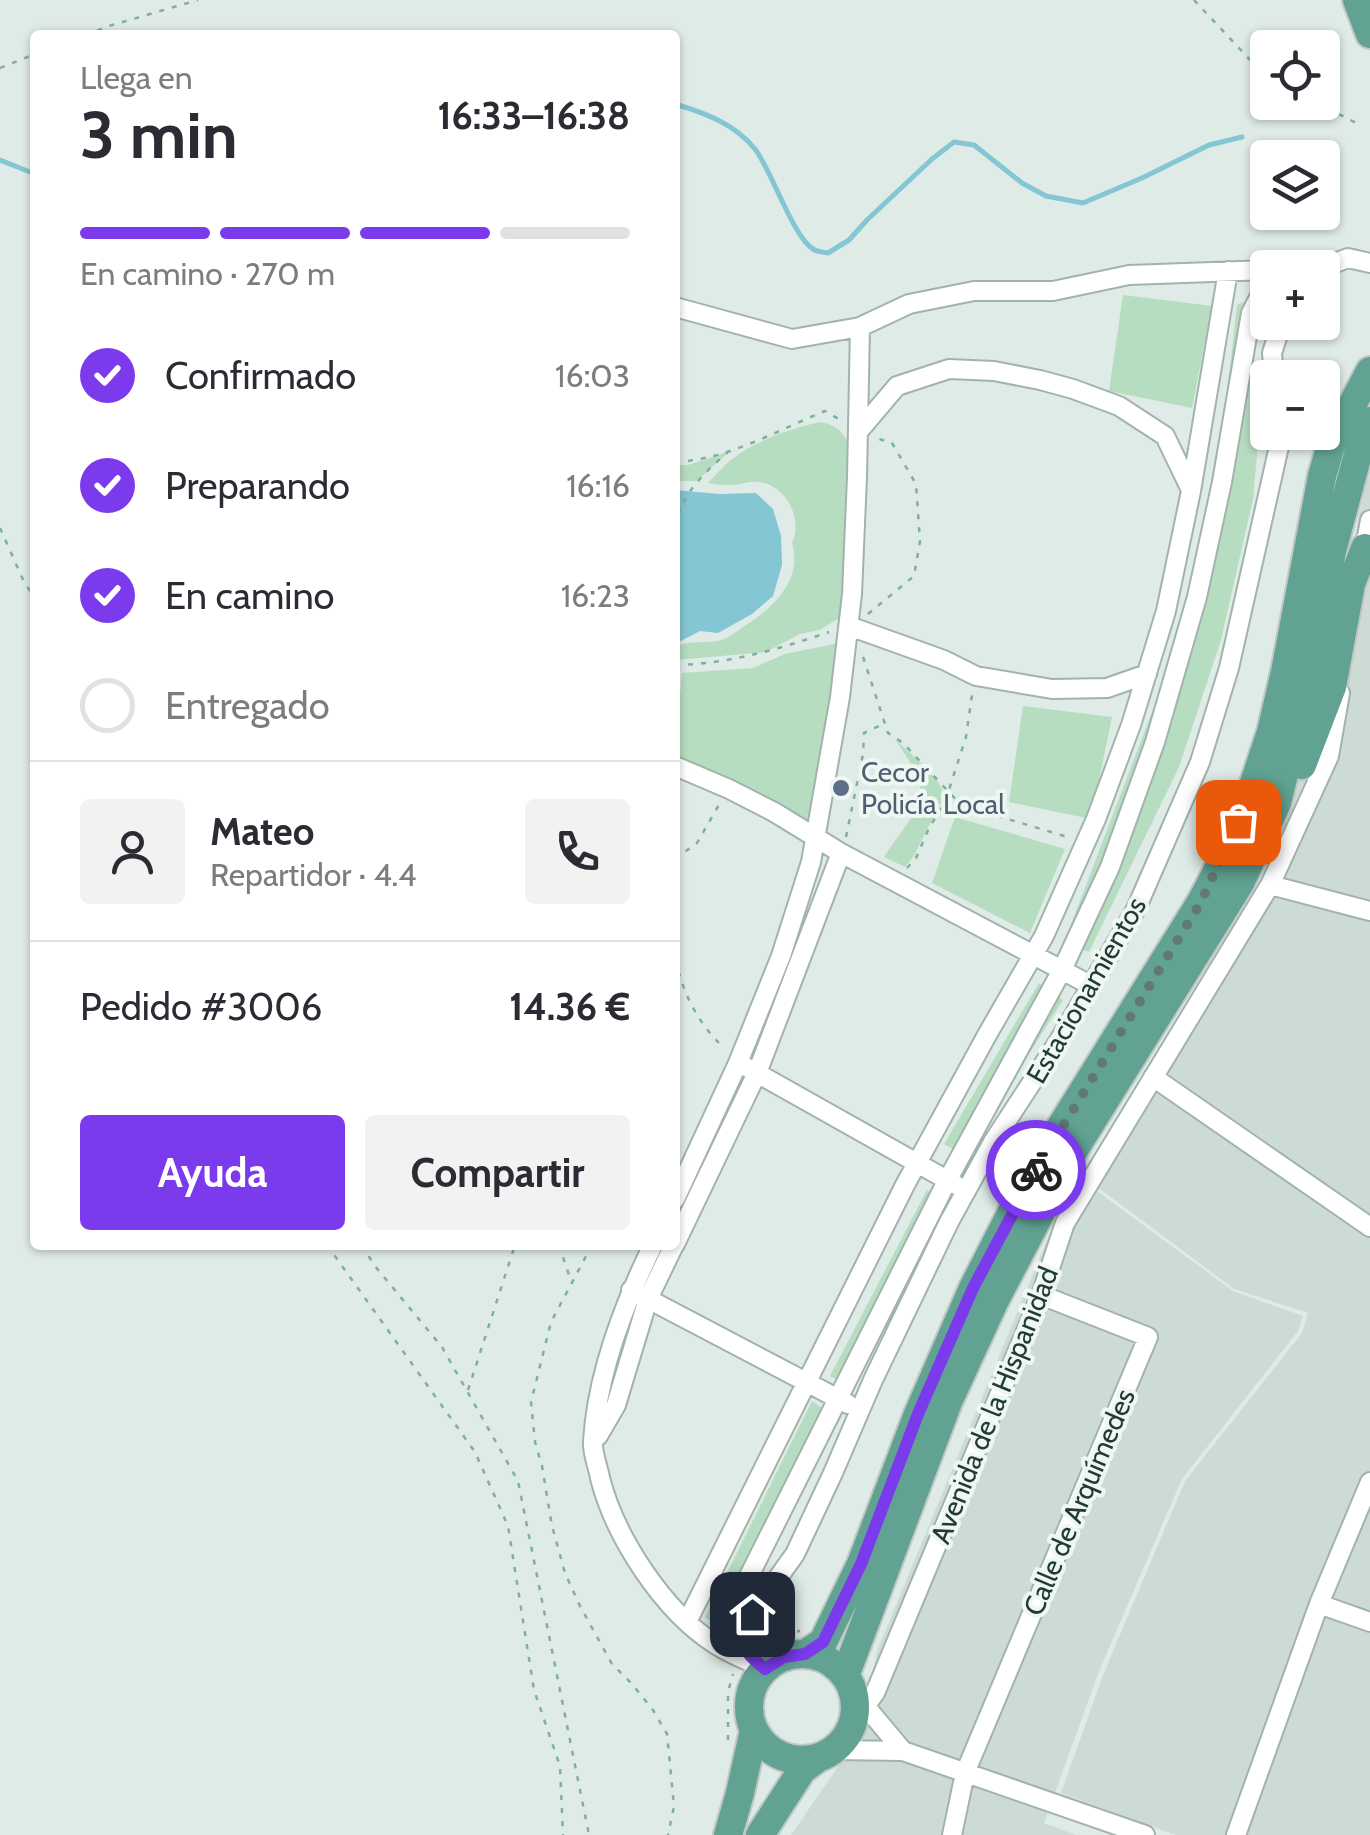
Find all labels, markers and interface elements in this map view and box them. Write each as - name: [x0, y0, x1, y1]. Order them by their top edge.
- map controls: [1250, 30, 1340, 450]
- button: locate: [1250, 30, 1340, 120]
- text: Llega en: [80, 58, 193, 97]
- text: 16:33–16:38: [437, 92, 630, 139]
- text: 3 min: [80, 95, 238, 174]
- button: layers: [1250, 140, 1340, 230]
- button: +: [1250, 250, 1340, 340]
- text: En camino · 270 m: [80, 254, 335, 293]
- icon: check: [80, 348, 135, 403]
- text: Confirmado: [165, 352, 356, 399]
- text: 16:03: [555, 356, 630, 395]
- button: −: [1250, 360, 1340, 450]
- icon: check: [80, 458, 135, 513]
- text: Preparando: [165, 462, 350, 509]
- text: 16:16: [566, 466, 630, 505]
- icon: check: [80, 568, 135, 623]
- text: En camino: [165, 572, 335, 619]
- text: 16:23: [561, 576, 630, 615]
- text: Entregado: [165, 682, 330, 729]
- place label: Cecor Policía Local: [861, 755, 1005, 821]
- marker: Cecor Policía Local: [830, 777, 852, 799]
- pin: [1196, 780, 1281, 865]
- icon: bag: [1211, 795, 1266, 850]
- button: person: [80, 799, 185, 904]
- button: phone: [525, 799, 630, 904]
- text: Mateo: [210, 808, 314, 855]
- text: Repartidor · 4.4: [210, 855, 417, 894]
- street label: Estacionamientos: [1019, 891, 1153, 1089]
- text: Pedido #3006: [80, 983, 322, 1030]
- text: 14.36 €: [509, 983, 630, 1030]
- button: Ayuda: [80, 1115, 345, 1230]
- button: Compartir: [365, 1115, 630, 1230]
- courier: [986, 1120, 1086, 1220]
- icon: bike: [1009, 1143, 1064, 1198]
- street label: Avenida de la Hispanidad: [923, 1262, 1065, 1548]
- street label: Calle de Arquímedes: [1016, 1384, 1142, 1620]
- pin: [710, 1572, 795, 1657]
- icon: home: [725, 1587, 780, 1642]

